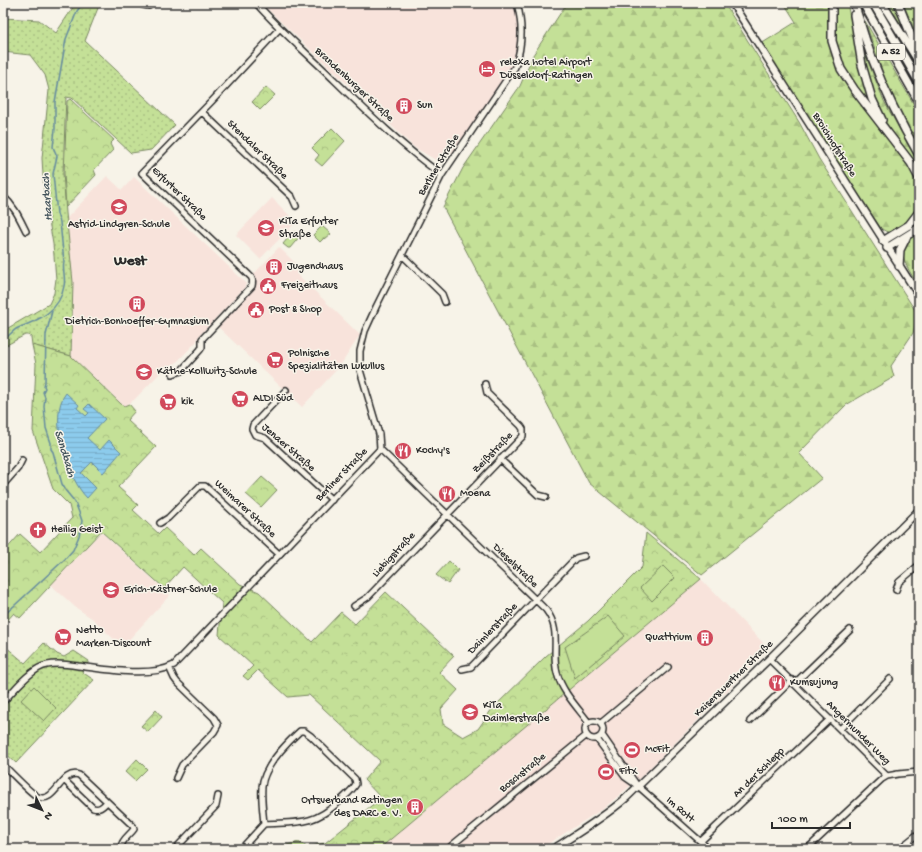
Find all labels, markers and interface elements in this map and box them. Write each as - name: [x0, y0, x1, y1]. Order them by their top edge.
- road number: A 52: [877, 44, 905, 60]
- street label: Brandenburger Straße: [311, 45, 396, 125]
- place label: relexa hotel Airport Düsseldorf-Ratingen: [499, 57, 593, 82]
- hotel icon: relexa hotel Airport Düsseldorf-Ratingen: [477, 59, 497, 79]
- building icon: Sun: [394, 96, 414, 116]
- place label: Sun: [417, 100, 433, 112]
- street label: Broichhofstraße: [809, 109, 859, 179]
- street label: Stendaler Straße: [224, 118, 290, 182]
- street label: Berliner Straße: [415, 132, 462, 199]
- street label: Erfurter Straße: [149, 164, 210, 223]
- water label: Haarbach: [39, 172, 57, 221]
- school or university icon: Astrid-Lindgren-Schule: [109, 197, 129, 217]
- place label: KiTa Erfurter Straße: [279, 215, 339, 241]
- school or university icon: KiTa Erfurter Straße: [256, 218, 276, 238]
- place label: Astrid-Lindgren-Schule: [68, 219, 170, 231]
- district label: West: [113, 252, 148, 270]
- building icon: Jugendhaus: [264, 257, 284, 277]
- place label: Jugendhaus: [287, 261, 344, 273]
- public building icon: Freizeithaus: [258, 276, 278, 296]
- place label: Freizeithaus: [280, 280, 338, 292]
- building icon: Dietrich-Bonhoeffer-Gymnasium: [127, 294, 147, 314]
- public building icon: Post & Shop: [246, 300, 266, 320]
- place label: Post & Shop: [268, 304, 322, 316]
- place label: Dietrich-Bonhoeffer-Gymnasium: [64, 315, 209, 328]
- place label: Polnische Spezialitäten Lukullus: [287, 348, 385, 373]
- supermarket icon: Polnische Spezialitäten Lukullus: [265, 350, 285, 370]
- school or university icon: Käthe-Kollwitz-Schule: [134, 362, 154, 382]
- place label: Käthe-Kollwitz-Schule: [157, 366, 257, 378]
- supermarket icon: ALDI Süd: [230, 389, 250, 409]
- supermarket icon: kik: [158, 392, 178, 412]
- place label: ALDI Süd: [253, 393, 294, 405]
- place label: kik: [181, 396, 194, 408]
- street label: Jenaer Straße: [259, 421, 317, 475]
- water label: Sandbach: [50, 429, 78, 480]
- street label: Zeißstraße: [470, 430, 516, 476]
- restaurant icon: Kochy's: [393, 441, 413, 461]
- place label: Kochy's: [416, 445, 451, 457]
- street label: Berliner Straße: [313, 446, 371, 505]
- street label: Weimarer Straße: [212, 478, 278, 541]
- restaurant icon: Moena: [437, 484, 457, 504]
- place label: Moena: [460, 488, 491, 500]
- church icon: Heilig Geist: [28, 520, 48, 540]
- place label: Heilig Geist: [51, 524, 104, 536]
- street label: Liebigstraße: [370, 530, 418, 580]
- street label: Dieselstraße: [489, 541, 540, 591]
- school or university icon: Erich-Kästner-Schule: [101, 580, 121, 600]
- place label: Erich-Kästner-Schule: [124, 584, 218, 596]
- street label: Daimlerstraße: [465, 601, 521, 658]
- place label: Netto Marken-Discount: [76, 625, 152, 650]
- supermarket icon: Netto Marken-Discount: [53, 627, 73, 647]
- building icon: Quattrium: [695, 628, 715, 648]
- place label: Quattrium: [645, 632, 692, 644]
- street label: Kaiserswerther Straße: [692, 638, 776, 720]
- restaurant icon: Kumsujung: [767, 673, 787, 693]
- place label: Kumsujung: [790, 677, 838, 689]
- street label: Angermunder Weg: [823, 698, 893, 768]
- place label: KiTa Daimlerstraße: [482, 700, 550, 725]
- school or university icon: KiTa Daimlerstraße: [460, 702, 480, 722]
- sports icon: McFit: [622, 740, 642, 760]
- place label: McFit: [645, 744, 670, 756]
- street label: An der Schlepp: [731, 745, 788, 800]
- street label: Boschstraße: [497, 751, 549, 796]
- sports icon: FitX: [596, 762, 616, 782]
- place label: FitX: [618, 766, 639, 778]
- north arrow: [22, 790, 62, 830]
- street label: Im Rott: [663, 794, 698, 827]
- place label: Ortsverband Ratingen des DARC e. V.: [301, 795, 403, 820]
- building icon: Ortsverband Ratingen des DARC e. V.: [405, 797, 425, 817]
- scale bar: [772, 804, 850, 830]
- text: N: [41, 809, 55, 822]
- text: 100 m: [777, 813, 808, 827]

